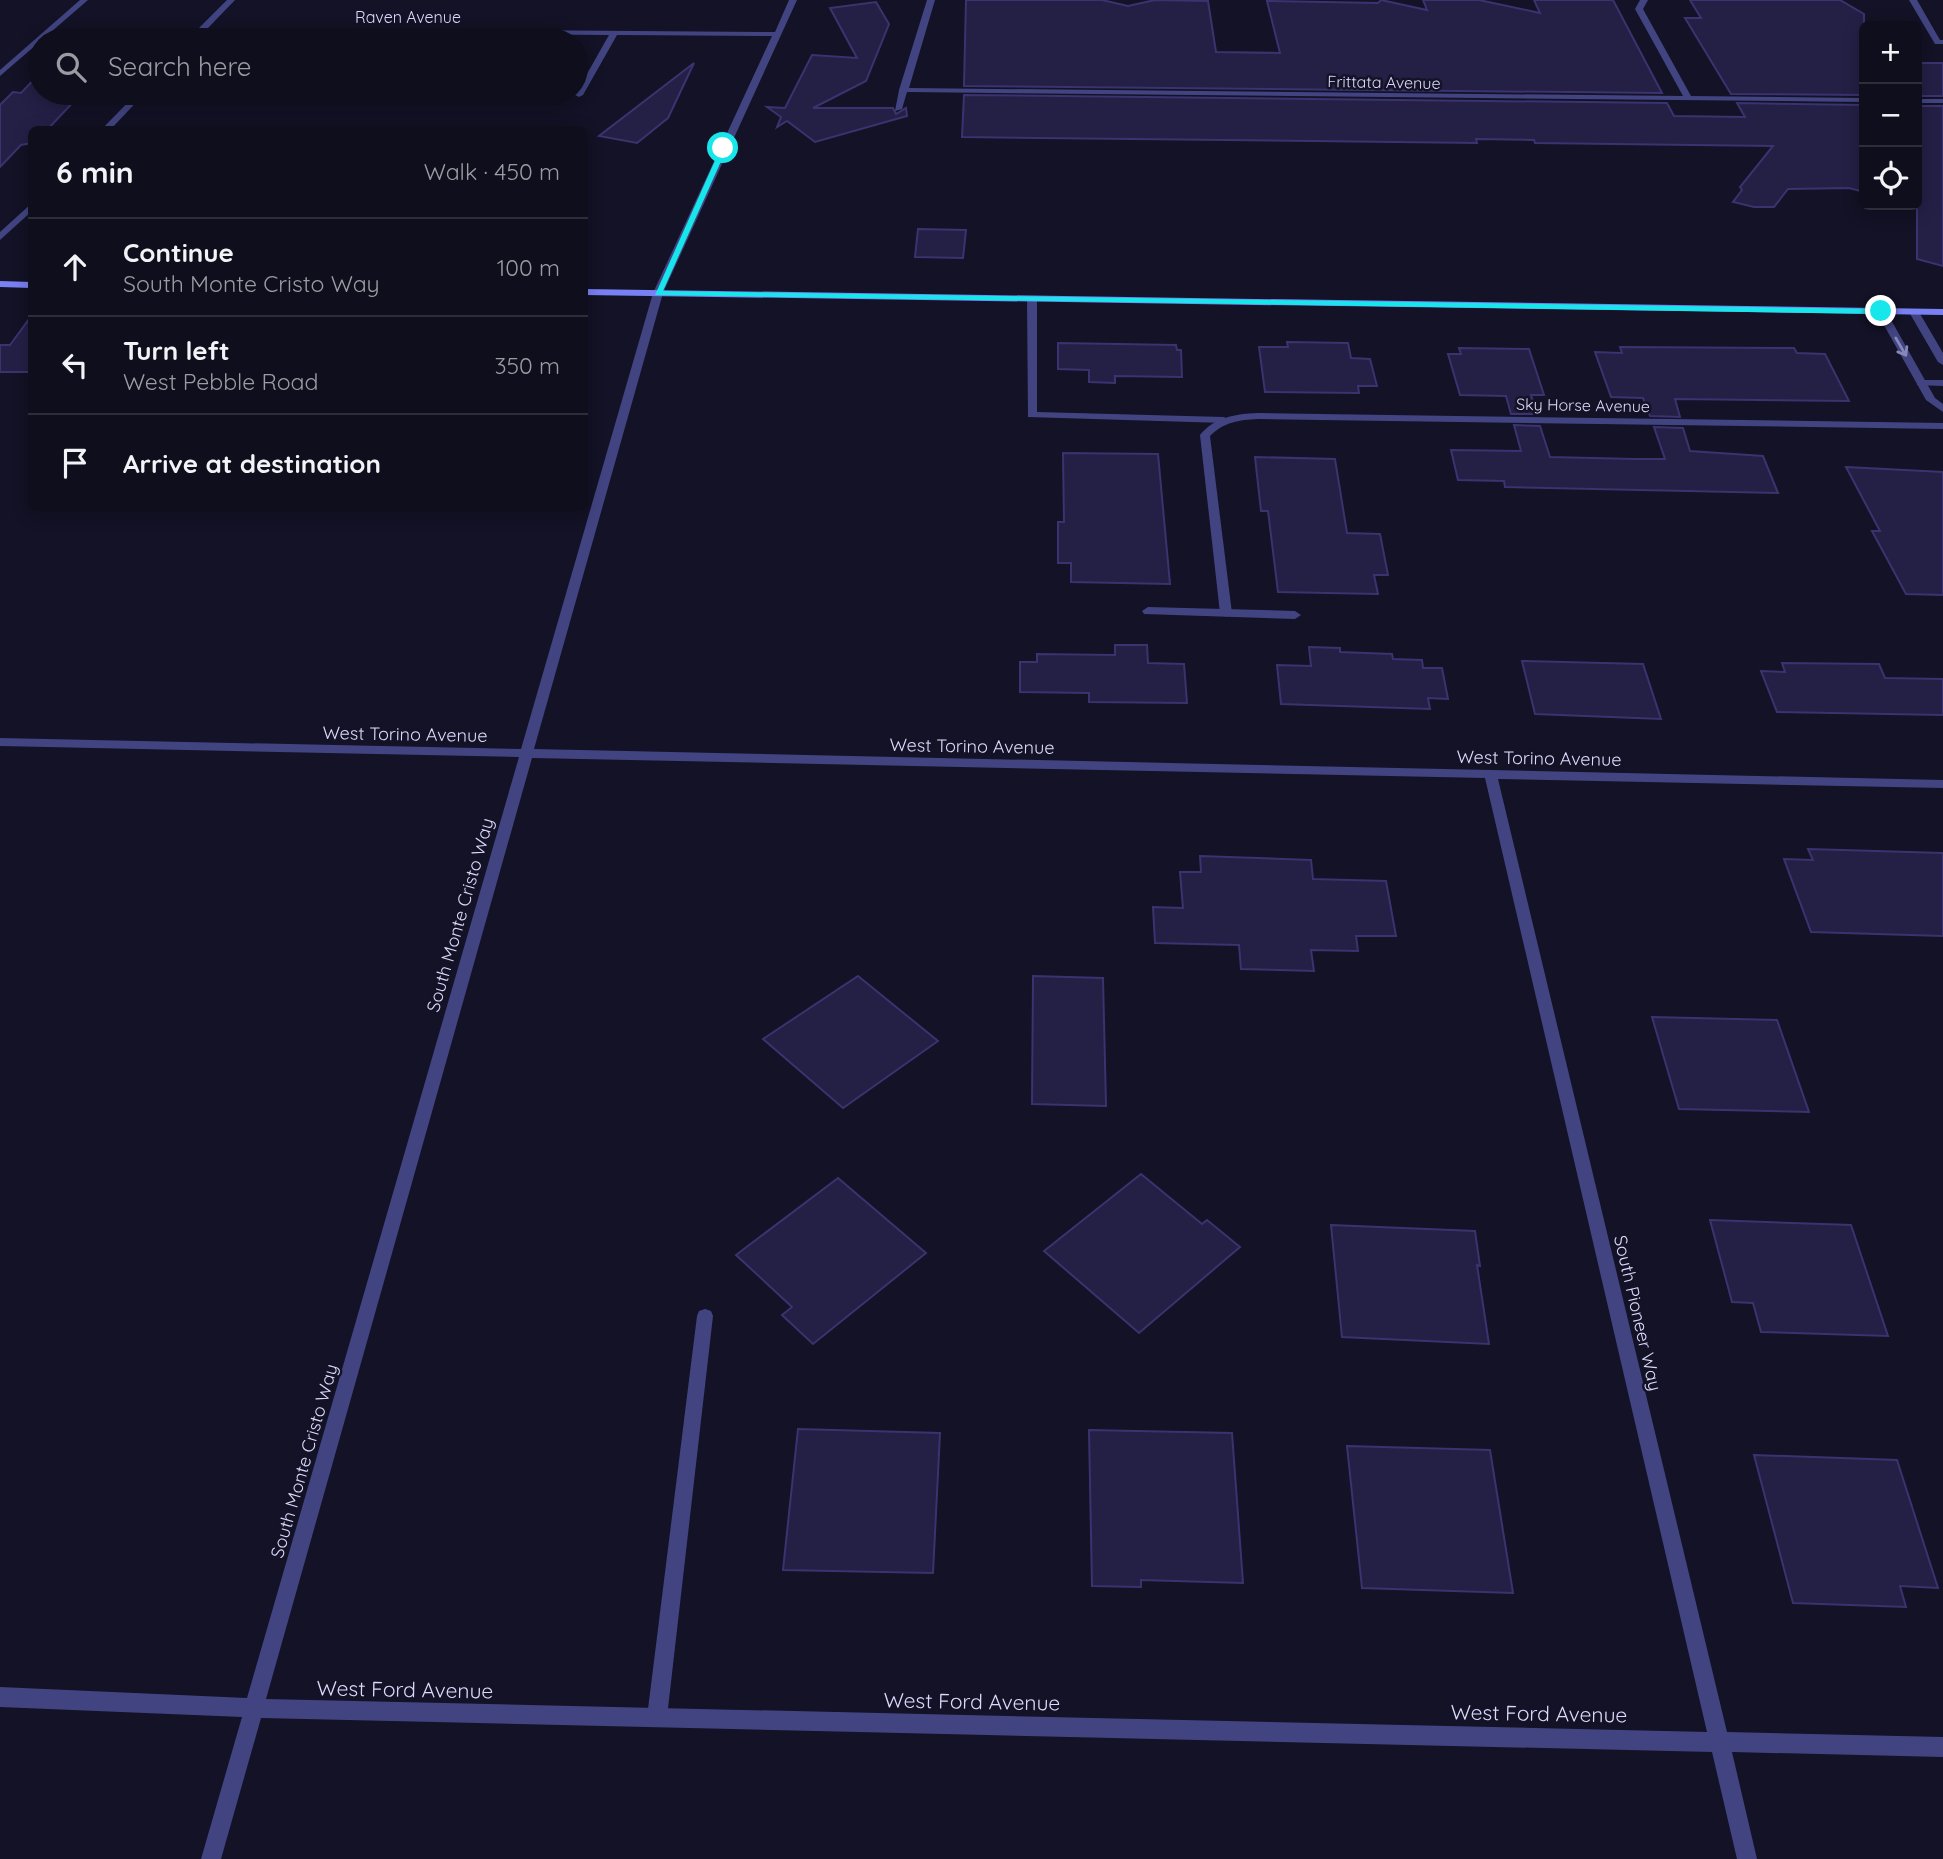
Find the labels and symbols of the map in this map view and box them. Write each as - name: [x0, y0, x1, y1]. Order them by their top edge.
- street label: Raven Avenue: [355, 7, 461, 27]
- street label: Frittata Avenue: [1327, 71, 1441, 93]
- route start: [707, 132, 738, 163]
- route end: [1865, 295, 1896, 326]
- one-way arrow: [1895, 336, 1908, 357]
- street label: Sky Horse Avenue: [1516, 394, 1650, 416]
- street label: West Torino Avenue: [322, 721, 488, 747]
- street label: West Torino Avenue: [889, 733, 1055, 759]
- street label: West Torino Avenue: [1456, 745, 1622, 771]
- street label: South Monte Cristo Way: [421, 815, 499, 1015]
- street label: South Pioneer Way: [1609, 1233, 1667, 1393]
- street label: South Monte Cristo Way: [265, 1361, 343, 1561]
- street label: West Ford Avenue: [316, 1674, 494, 1704]
- street label: West Ford Avenue: [883, 1686, 1061, 1716]
- street label: West Ford Avenue: [1450, 1698, 1628, 1728]

